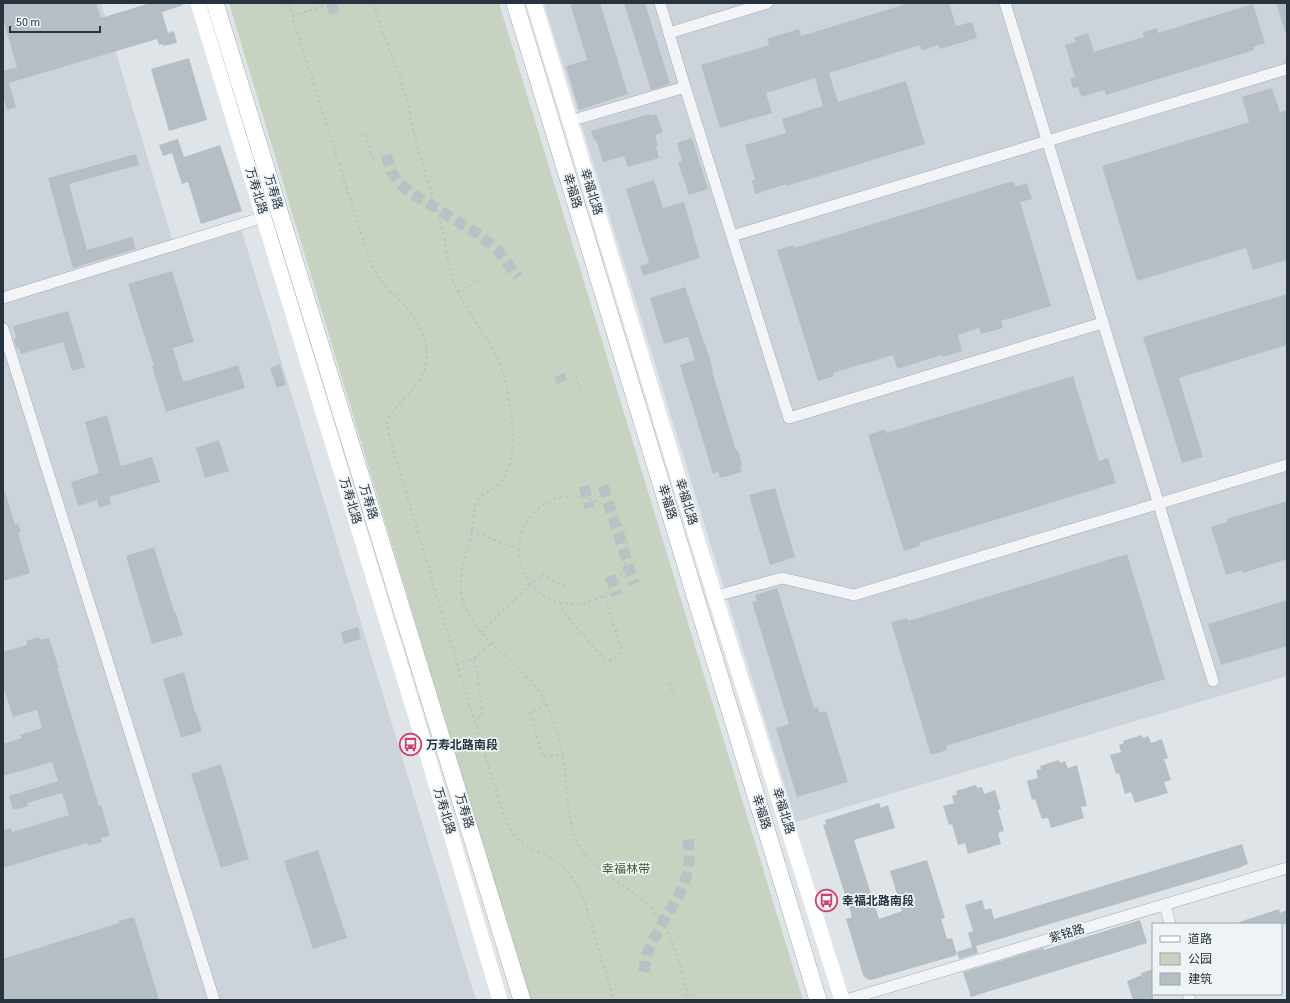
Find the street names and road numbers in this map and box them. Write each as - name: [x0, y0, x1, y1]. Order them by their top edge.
- street label: 万寿北路: [241, 166, 271, 216]
- street label: 幸福北路: [576, 167, 606, 217]
- street label: 幸福路: [559, 171, 585, 211]
- street label: 万寿路: [260, 172, 286, 212]
- street label: 万寿北路: [335, 476, 365, 526]
- street label: 幸福北路: [671, 477, 701, 527]
- street label: 万寿路: [355, 482, 381, 522]
- street label: 幸福路: [654, 482, 680, 522]
- street label: 万寿北路: [429, 786, 459, 836]
- street label: 幸福北路: [768, 786, 798, 836]
- street label: 万寿路: [451, 791, 477, 831]
- street label: 幸福路: [748, 792, 774, 832]
- street label: 紫铭路: [1047, 921, 1087, 947]

